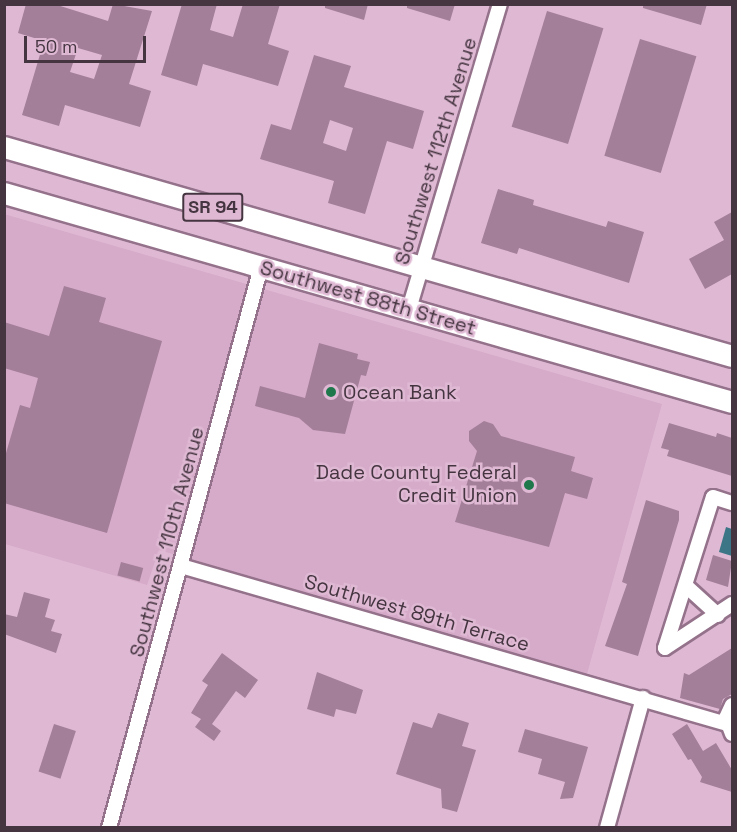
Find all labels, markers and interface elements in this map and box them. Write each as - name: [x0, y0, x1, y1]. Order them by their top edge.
- scale bar: [27, 24, 148, 62]
- street label: Southwest 112th Avenue: [390, 34, 482, 268]
- text: 50 m: [35, 35, 77, 58]
- road number: SR 94: [182, 192, 244, 222]
- street label: Southwest 88th Street: [257, 256, 479, 340]
- place label: Ocean Bank: [343, 380, 457, 404]
- marker: Ocean Bank: [324, 385, 338, 399]
- street label: Southwest 110th Avenue: [125, 424, 209, 660]
- place label: Dade County Federal Credit Union: [316, 461, 517, 508]
- marker: Dade County Federal Credit Union: [522, 478, 536, 492]
- street label: Southwest 89th Terrace: [302, 569, 532, 657]

